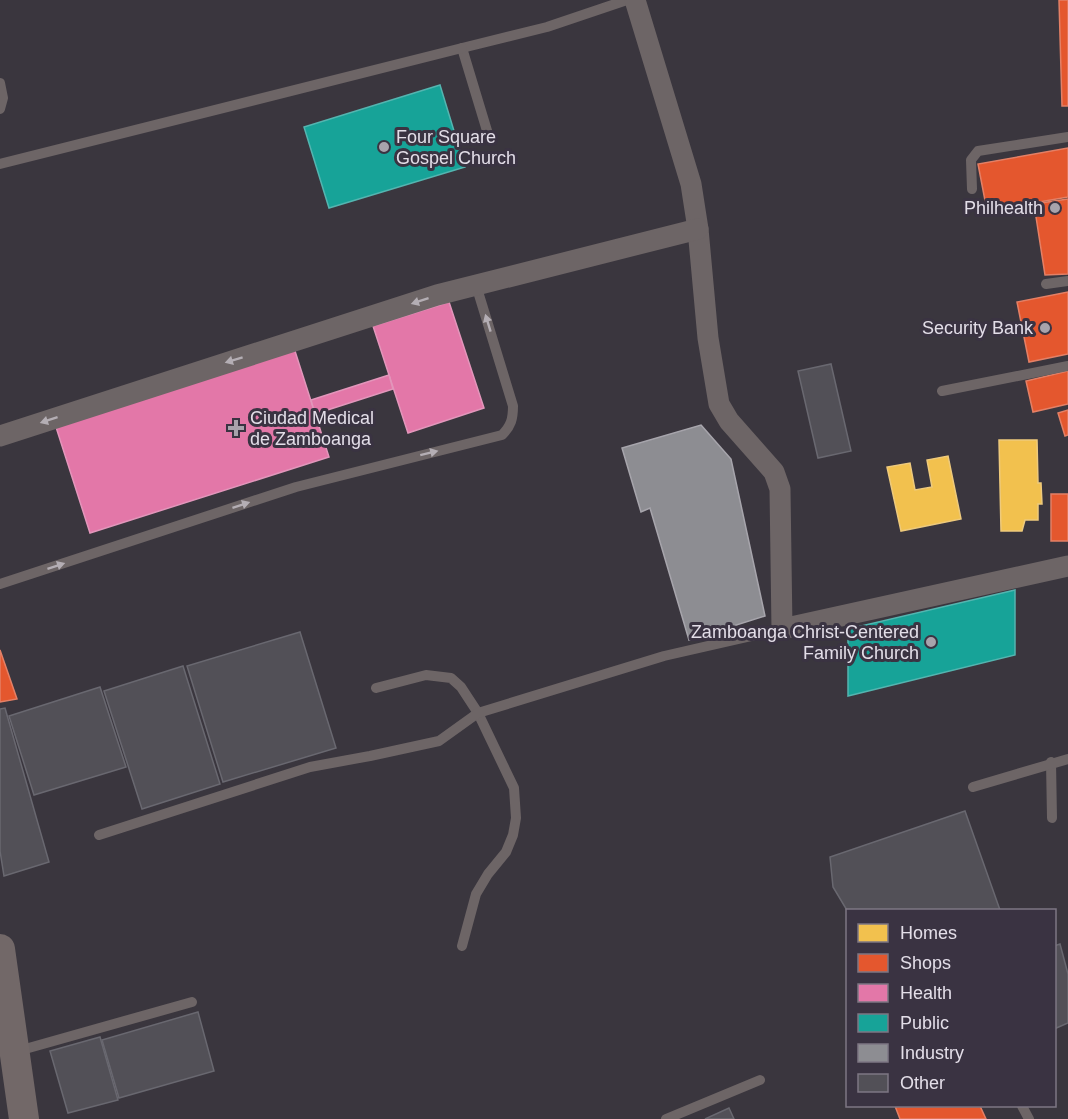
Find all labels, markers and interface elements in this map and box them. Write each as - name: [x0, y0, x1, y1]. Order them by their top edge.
- place label: Four Square Gospel Church: [396, 127, 516, 168]
- marker: Four Square Gospel Church: [377, 140, 391, 154]
- place label: Philhealth: [964, 198, 1043, 218]
- marker: Philhealth: [1048, 201, 1062, 215]
- one-way arrow: [411, 296, 429, 306]
- one-way arrow: [483, 314, 492, 332]
- place label: Security Bank: [922, 318, 1034, 338]
- marker: Security Bank: [1038, 321, 1052, 335]
- one-way arrow: [225, 356, 243, 365]
- place label: Ciudad Medical de Zamboanga: [250, 408, 374, 449]
- one-way arrow: [40, 416, 58, 426]
- marker: Ciudad Medical de Zamboanga: [227, 419, 245, 437]
- one-way arrow: [420, 448, 438, 458]
- one-way arrow: [232, 500, 250, 510]
- one-way arrow: [47, 561, 65, 570]
- place label: Zamboanga Christ-Centered Family Church: [691, 622, 919, 663]
- marker: Zamboanga Christ-Centered Family Church: [924, 635, 938, 649]
- legend: [846, 909, 1056, 1107]
- text: Homes: [900, 923, 957, 943]
- text: Shops: [900, 953, 951, 973]
- text: Health: [900, 983, 952, 1003]
- text: Public: [900, 1013, 949, 1033]
- text: Industry: [900, 1043, 964, 1063]
- text: Other: [900, 1073, 945, 1093]

